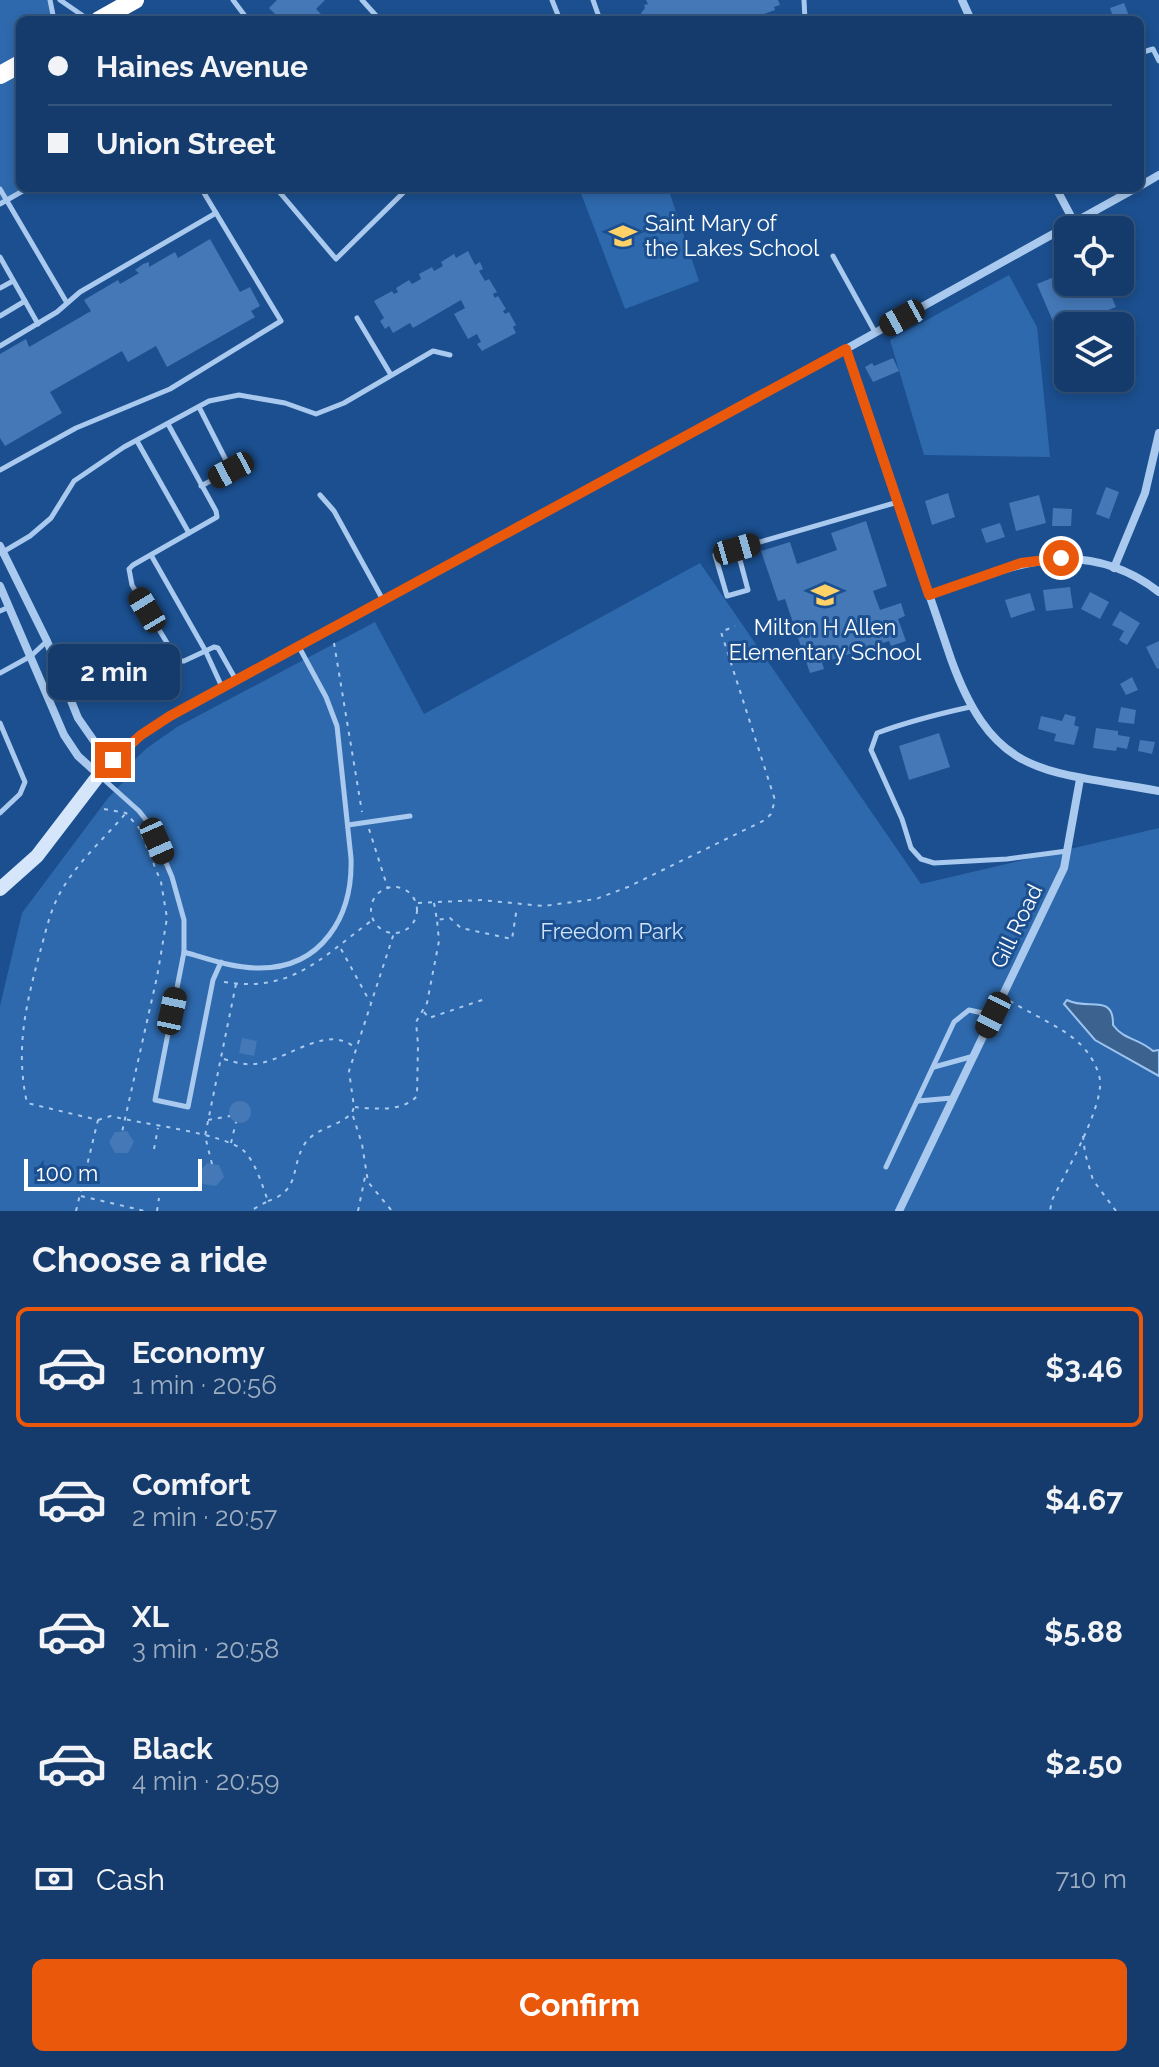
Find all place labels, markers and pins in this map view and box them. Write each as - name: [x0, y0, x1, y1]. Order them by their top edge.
- place label: Saint Mary of the Lakes School: [645, 210, 819, 261]
- school or university icon: Saint Mary of the Lakes School: [608, 221, 638, 251]
- school or university icon: Milton H Allen Elementary School: [810, 580, 840, 610]
- place label: Milton H Allen Elementary School: [729, 614, 921, 665]

